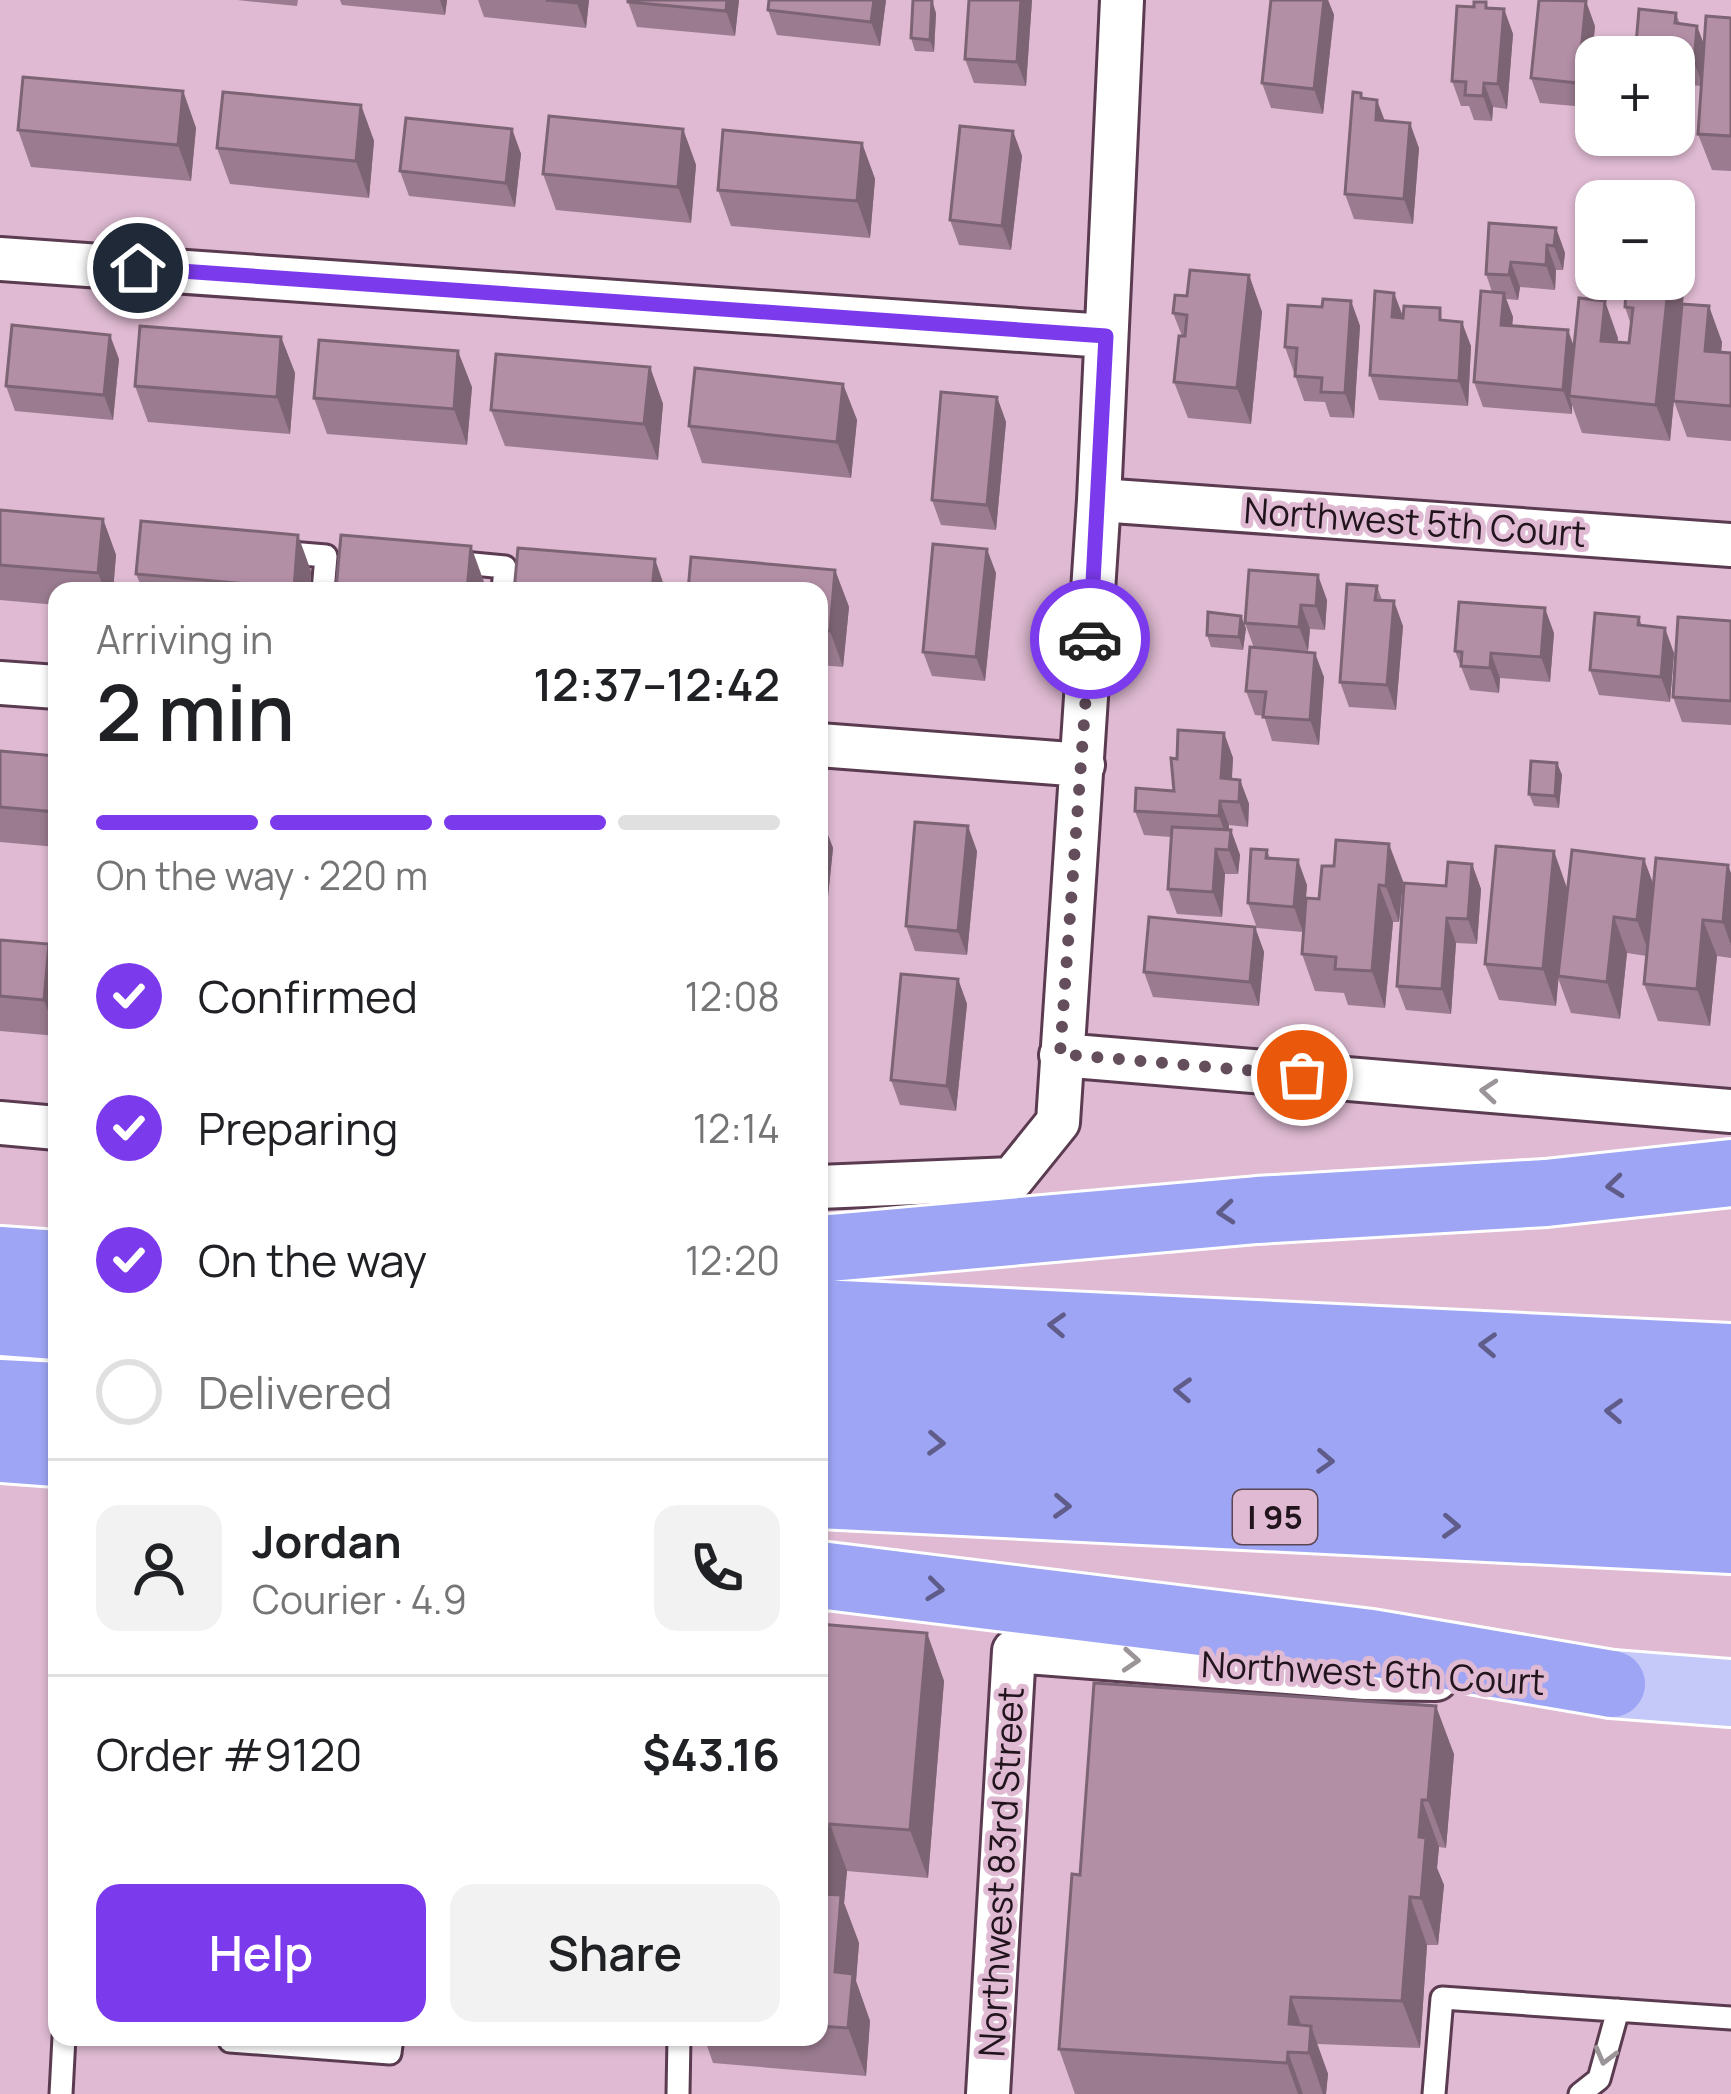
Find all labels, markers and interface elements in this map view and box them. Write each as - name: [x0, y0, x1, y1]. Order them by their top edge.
- map controls: [1575, 36, 1695, 300]
- button: +: [1575, 36, 1695, 156]
- button: −: [1575, 180, 1695, 300]
- pin: [87, 217, 189, 319]
- icon: home: [105, 235, 171, 301]
- street label: Northwest 5th Court: [1242, 485, 1588, 558]
- courier: [1030, 579, 1150, 699]
- icon: car: [1057, 606, 1123, 672]
- text: Arriving in: [96, 612, 273, 666]
- text: 12:37–12:42: [533, 653, 780, 715]
- text: 2 min: [96, 658, 295, 764]
- text: On the way · 220 m: [96, 848, 428, 902]
- icon: check: [96, 963, 162, 1029]
- text: Confirmed: [198, 965, 418, 1027]
- text: 12:08: [684, 969, 780, 1023]
- pin: [1251, 1024, 1353, 1126]
- icon: bag: [1269, 1042, 1335, 1108]
- one-way arrow: [1479, 1078, 1498, 1104]
- icon: check: [96, 1095, 162, 1161]
- text: Preparing: [198, 1097, 398, 1159]
- text: 12:14: [693, 1101, 780, 1155]
- one-way arrow: [1605, 1172, 1625, 1198]
- one-way arrow: [1216, 1199, 1235, 1224]
- icon: check: [96, 1227, 162, 1293]
- text: On the way: [198, 1229, 427, 1291]
- text: 12:20: [685, 1233, 780, 1287]
- one-way arrow: [1047, 1312, 1066, 1338]
- one-way arrow: [1478, 1332, 1497, 1358]
- text: Delivered: [198, 1361, 393, 1423]
- one-way arrow: [1173, 1377, 1192, 1403]
- one-way arrow: [1604, 1398, 1623, 1424]
- one-way arrow: [927, 1430, 946, 1456]
- one-way arrow: [1316, 1448, 1335, 1474]
- road number: I 95: [1233, 1490, 1317, 1544]
- one-way arrow: [1053, 1493, 1072, 1519]
- button: person: [96, 1505, 222, 1631]
- button: phone: [654, 1505, 780, 1631]
- text: Jordan: [252, 1510, 402, 1572]
- one-way arrow: [1442, 1513, 1461, 1539]
- text: Courier · 4.9: [252, 1572, 467, 1626]
- one-way arrow: [925, 1576, 945, 1602]
- street label: Northwest 6th Court: [1200, 1639, 1546, 1706]
- one-way arrow: [1122, 1646, 1141, 1672]
- street label: Northwest 83rd Street: [966, 1686, 1035, 2058]
- text: Order #9120: [96, 1723, 363, 1785]
- text: $43.16: [642, 1723, 780, 1785]
- button: Help: [96, 1884, 426, 2022]
- button: Share: [450, 1884, 780, 2022]
- one-way arrow: [1595, 2046, 1620, 2066]

